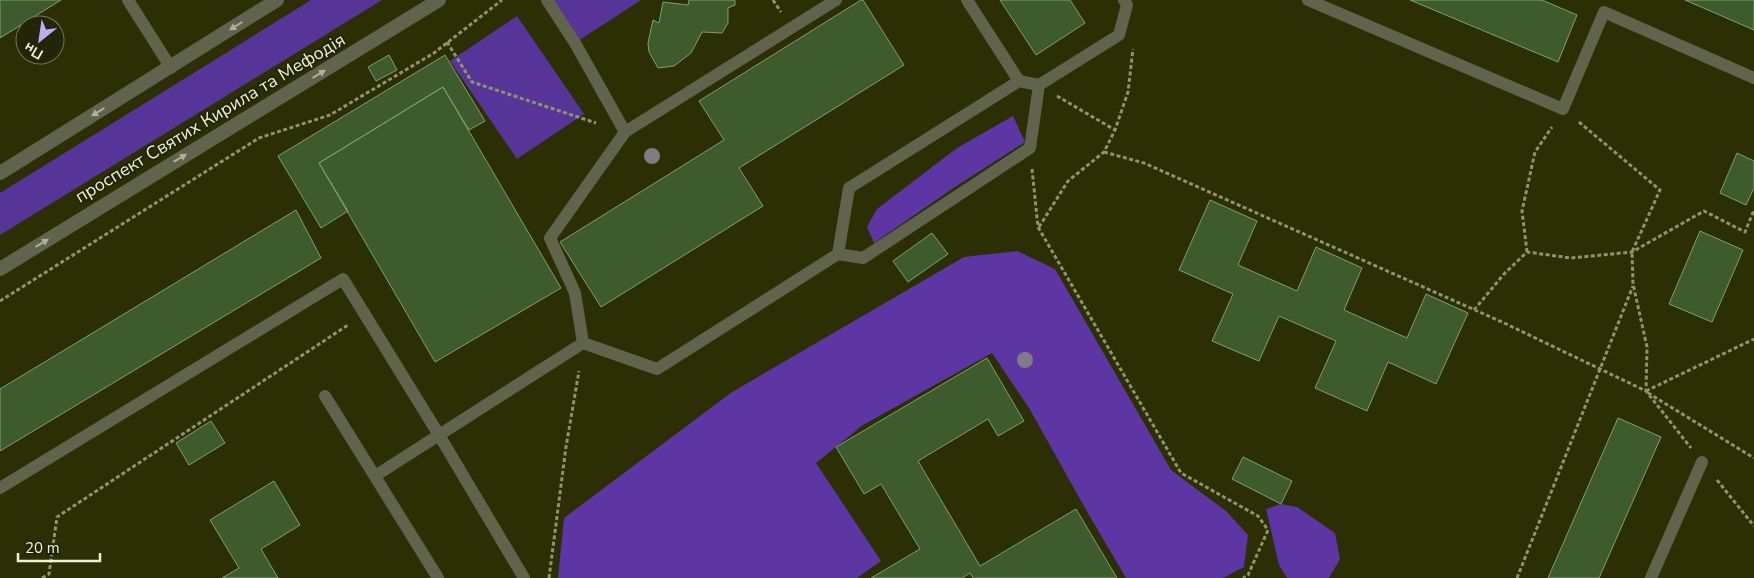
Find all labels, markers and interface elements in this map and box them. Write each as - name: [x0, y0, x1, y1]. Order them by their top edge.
- north arrow: [15, 15, 65, 65]
- one-way arrow: [230, 21, 243, 31]
- street label: проспект Святих Кирила та Мефодія: [70, 28, 350, 208]
- text: Пн: [21, 38, 47, 64]
- one-way arrow: [312, 69, 325, 78]
- one-way arrow: [92, 108, 105, 117]
- one-way arrow: [174, 154, 187, 163]
- one-way arrow: [35, 239, 48, 248]
- scale bar: [18, 530, 100, 562]
- text: 20 m: [25, 538, 60, 558]

